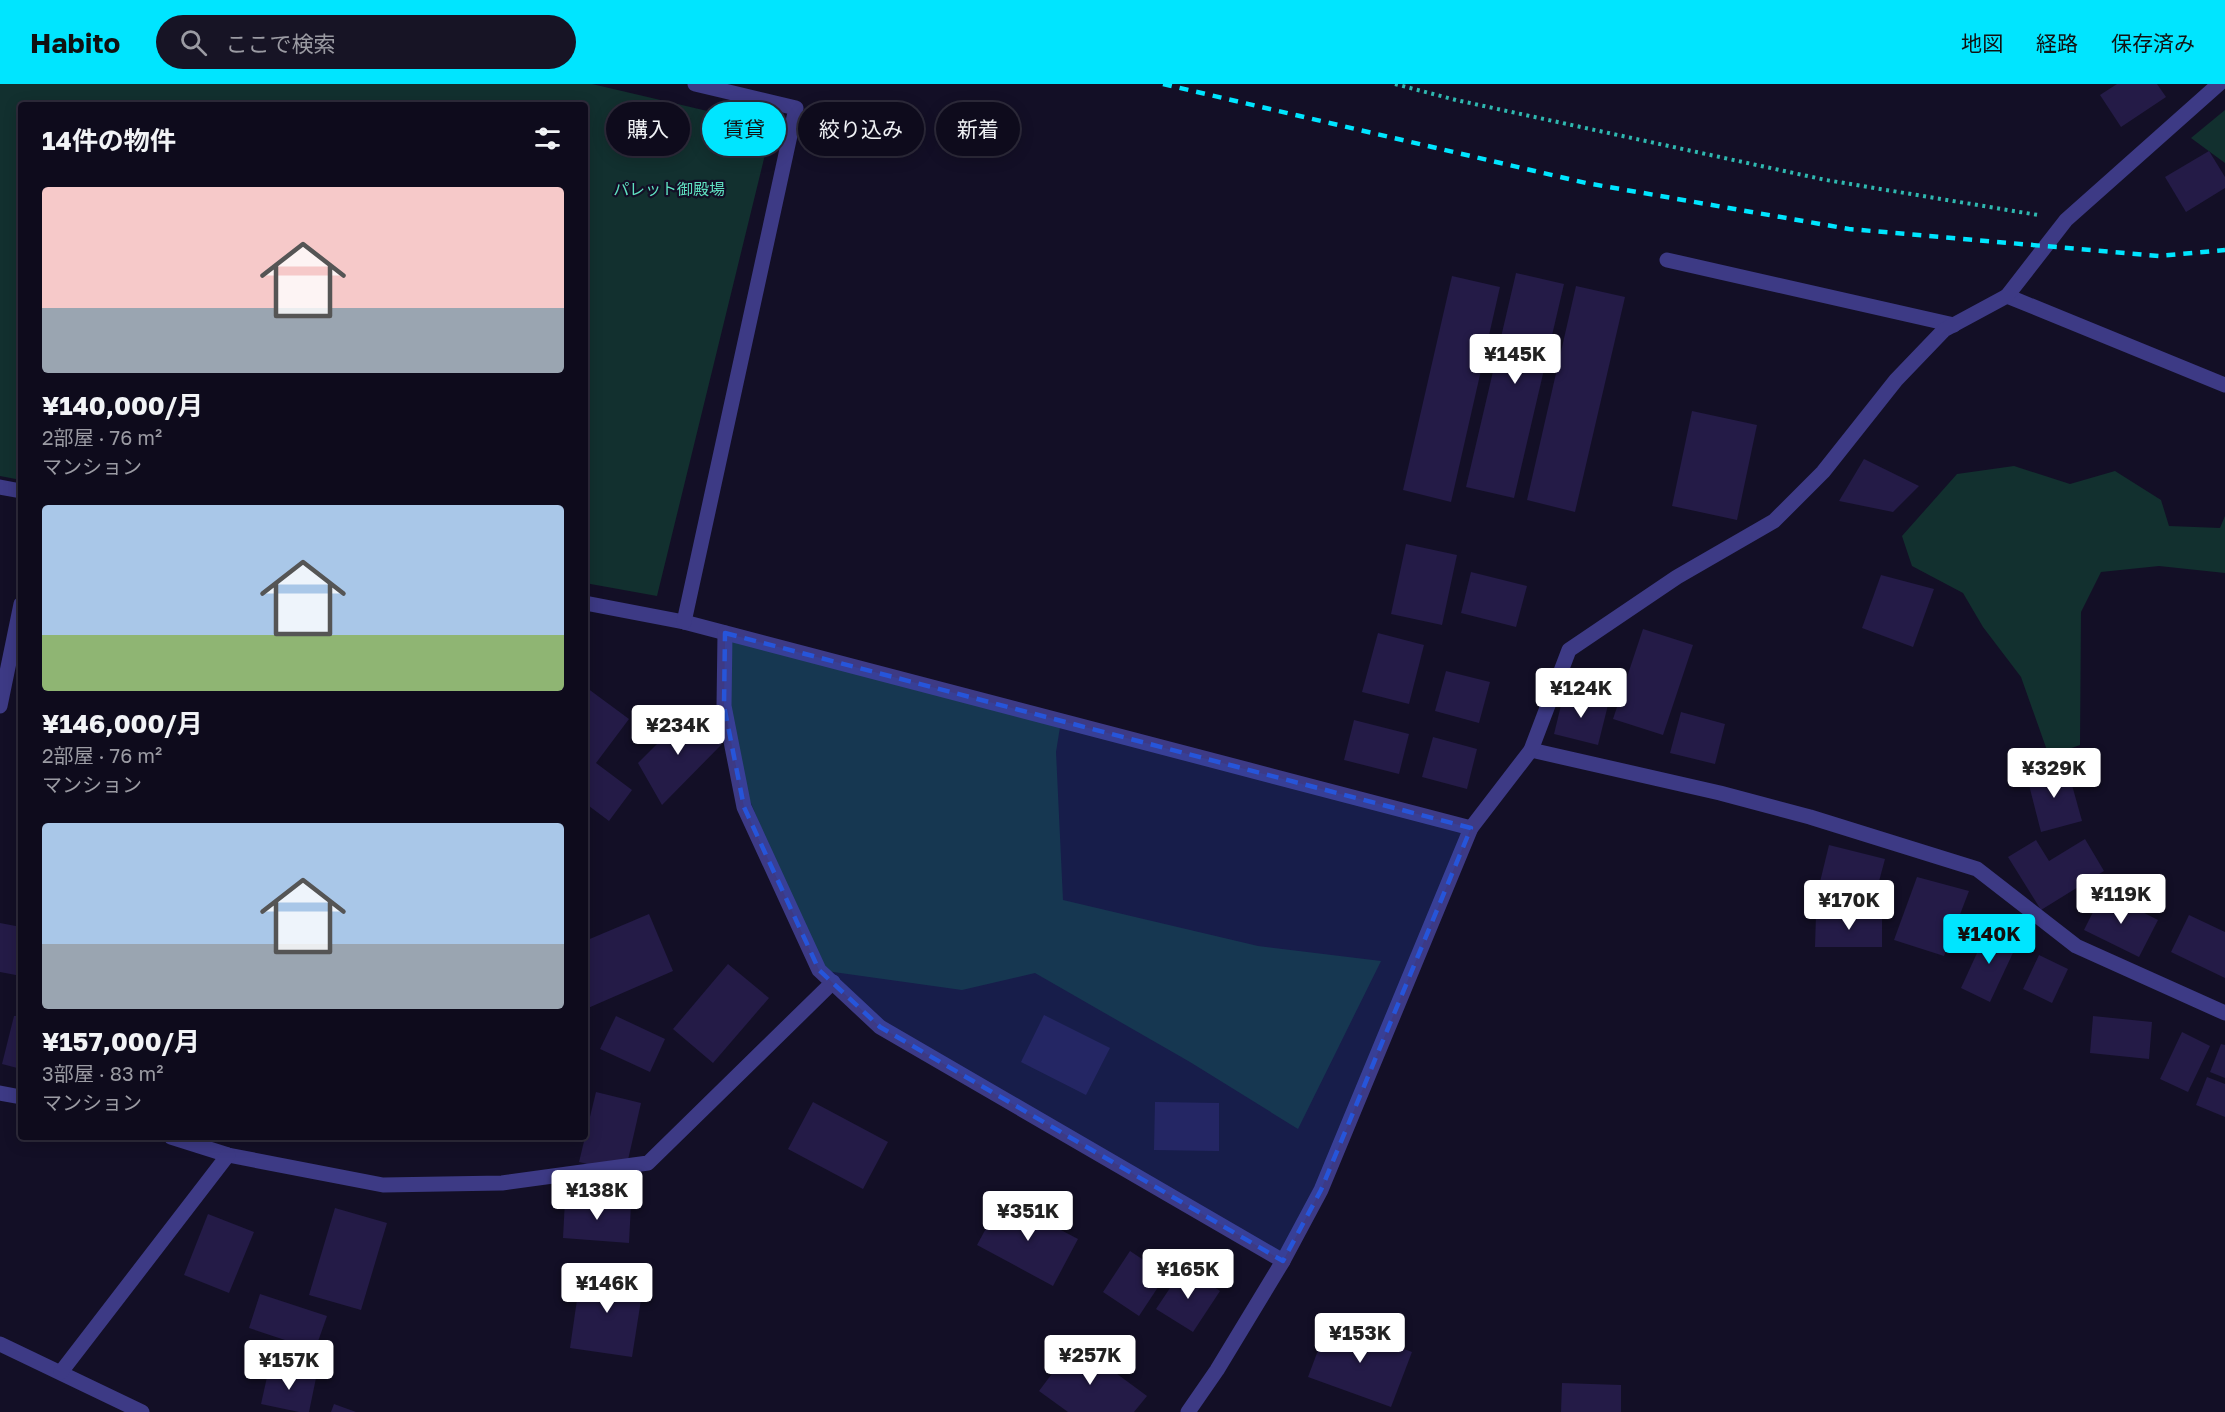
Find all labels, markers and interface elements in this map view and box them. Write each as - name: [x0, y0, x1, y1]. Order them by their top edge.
- search box: [156, 15, 576, 69]
- text: Habito: [30, 26, 120, 59]
- icon: search: [177, 26, 210, 59]
- text: ここで検索: [225, 30, 335, 57]
- text: 地図: [1961, 30, 2003, 56]
- text: 経路: [2036, 30, 2078, 56]
- text: 保存済み: [2111, 30, 2195, 56]
- chip: 購入: [606, 102, 690, 156]
- chip: 賃貸: [702, 102, 786, 156]
- chip: 絞り込み: [798, 102, 924, 156]
- chip: 新着: [936, 102, 1020, 156]
- icon: filters: [531, 122, 564, 155]
- text: 14件の物件: [42, 125, 176, 156]
- park label: パレット御殿場: [613, 179, 725, 199]
- icon: home: [249, 226, 357, 334]
- pin: ¥145K: [1473, 334, 1557, 385]
- text: ¥145K: [1484, 341, 1546, 365]
- text: ¥140,000/月: [42, 390, 203, 421]
- text: 2部屋 · 76 m²: [42, 425, 162, 449]
- text: マンション: [42, 454, 142, 478]
- icon: home: [249, 544, 357, 652]
- pin: ¥124K: [1539, 668, 1623, 719]
- text: ¥124K: [1550, 675, 1612, 699]
- pin: ¥234K: [636, 705, 720, 756]
- text: ¥146,000/月: [42, 708, 203, 739]
- text: ¥234K: [646, 712, 710, 736]
- text: 2部屋 · 76 m²: [42, 743, 162, 767]
- pin: ¥329K: [2012, 748, 2096, 799]
- text: ¥329K: [2022, 755, 2086, 779]
- text: マンション: [42, 772, 142, 796]
- icon: home: [249, 862, 357, 970]
- pin: ¥119K: [2079, 874, 2163, 925]
- pin: ¥170K: [1807, 880, 1891, 931]
- text: ¥119K: [2091, 881, 2152, 905]
- text: ¥170K: [1818, 887, 1880, 911]
- pin: ¥140K: [1947, 914, 2031, 965]
- text: ¥140K: [1957, 921, 2021, 945]
- text: ¥157,000/月: [42, 1026, 200, 1057]
- text: 3部屋 · 83 m²: [42, 1061, 164, 1085]
- text: マンション: [42, 1090, 142, 1114]
- pin: ¥138K: [555, 1170, 639, 1221]
- text: ¥138K: [566, 1177, 629, 1201]
- pin: ¥351K: [986, 1191, 1070, 1242]
- text: ¥351K: [997, 1198, 1059, 1222]
- pin: ¥165K: [1146, 1249, 1230, 1300]
- text: ¥165K: [1157, 1256, 1219, 1280]
- pin: ¥146K: [565, 1263, 649, 1314]
- text: ¥146K: [575, 1270, 639, 1294]
- pin: ¥153K: [1318, 1313, 1402, 1364]
- text: ¥153K: [1329, 1320, 1391, 1344]
- pin: ¥257K: [1048, 1335, 1132, 1386]
- pin: ¥157K: [247, 1340, 331, 1391]
- text: ¥257K: [1059, 1342, 1122, 1366]
- text: ¥157K: [258, 1347, 320, 1371]

